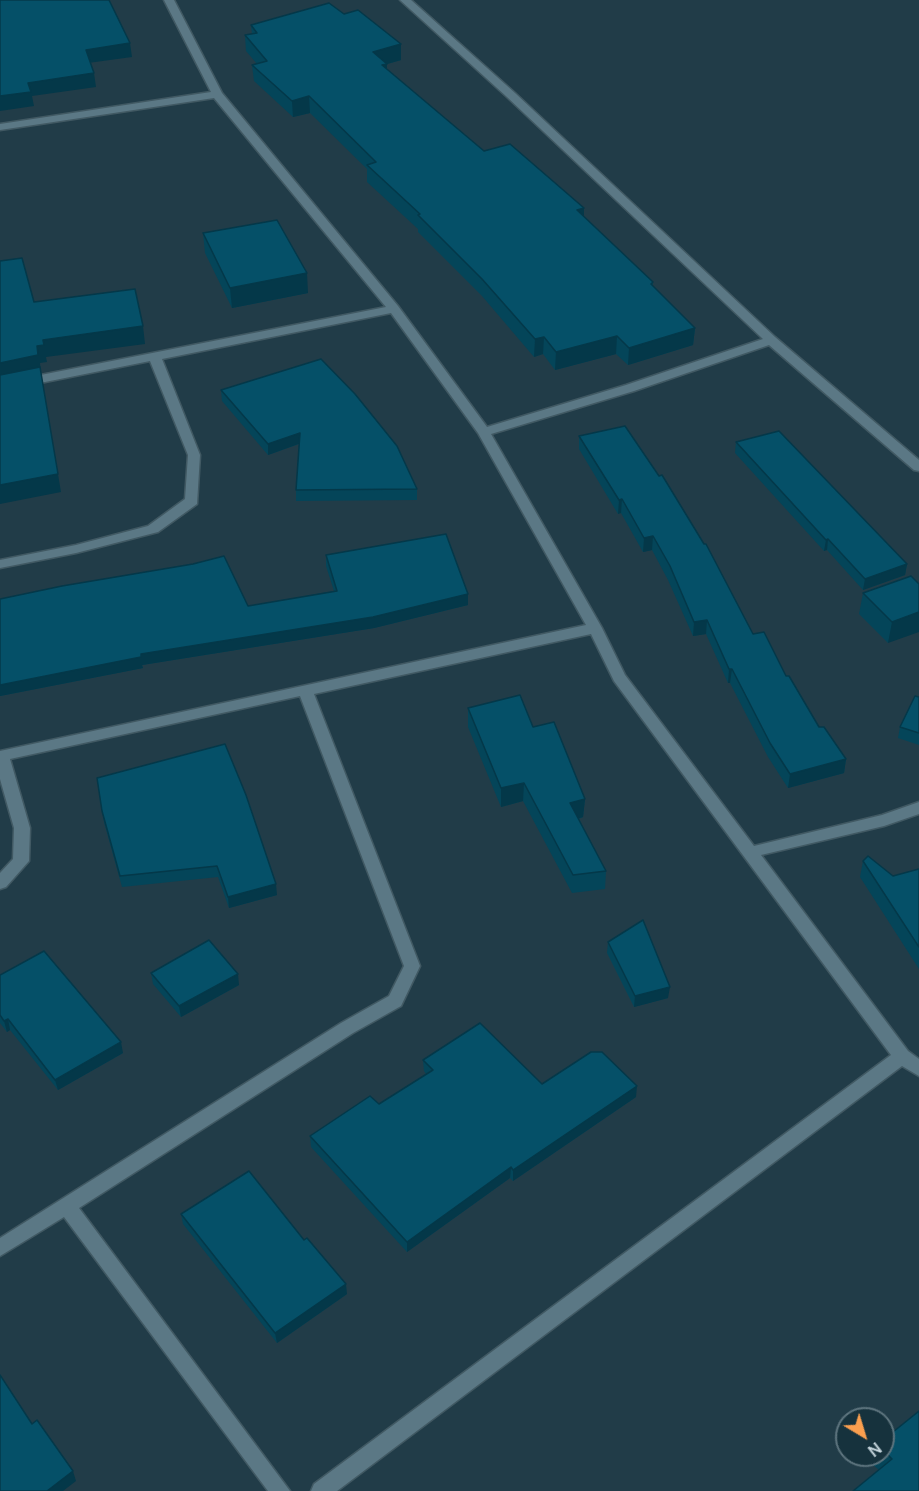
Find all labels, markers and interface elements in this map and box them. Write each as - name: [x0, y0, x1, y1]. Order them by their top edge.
- north arrow: [835, 1407, 895, 1467]
- text: N: [864, 1437, 886, 1462]

